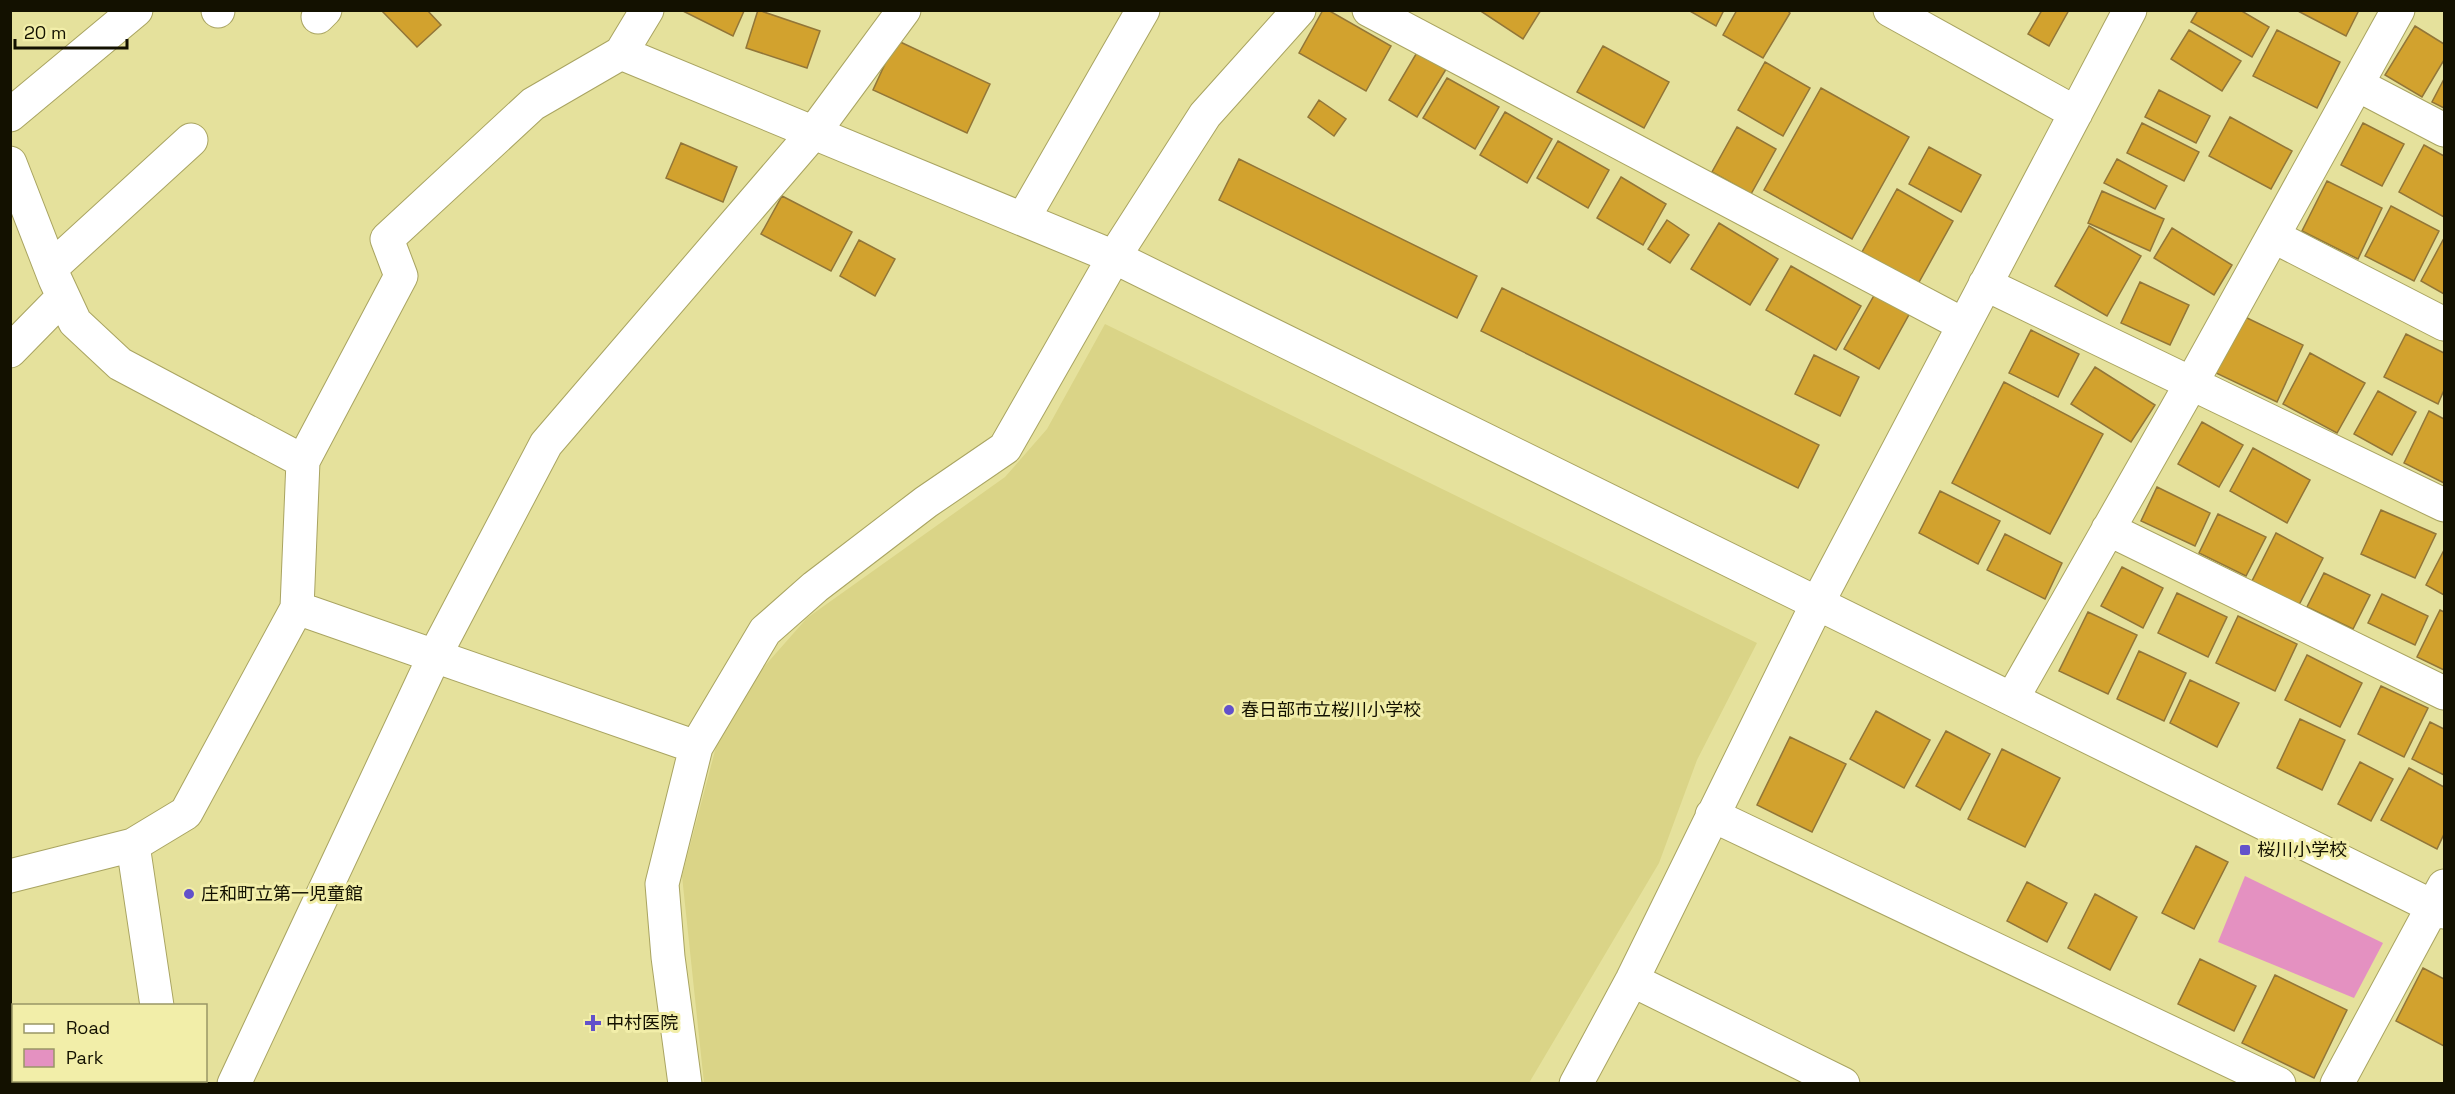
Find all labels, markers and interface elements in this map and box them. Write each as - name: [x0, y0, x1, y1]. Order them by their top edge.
- scale bar: [15, 12, 128, 50]
- text: 20 m: [24, 21, 67, 44]
- place label: 春日部市立桜川小学校: [1241, 698, 1421, 721]
- marker: 春日部市立桜川小学校: [1222, 703, 1236, 717]
- place label: 桜川小学校: [2257, 838, 2347, 861]
- marker: 桜川小学校: [2238, 843, 2252, 857]
- place label: 庄和町立第一児童館: [201, 882, 363, 905]
- marker: 庄和町立第一児童館: [182, 887, 196, 901]
- legend: [12, 1004, 207, 1082]
- place label: 中村医院: [606, 1011, 678, 1034]
- marker: 中村医院: [584, 1014, 602, 1032]
- text: Road: [66, 1016, 110, 1039]
- text: Park: [66, 1046, 104, 1069]

